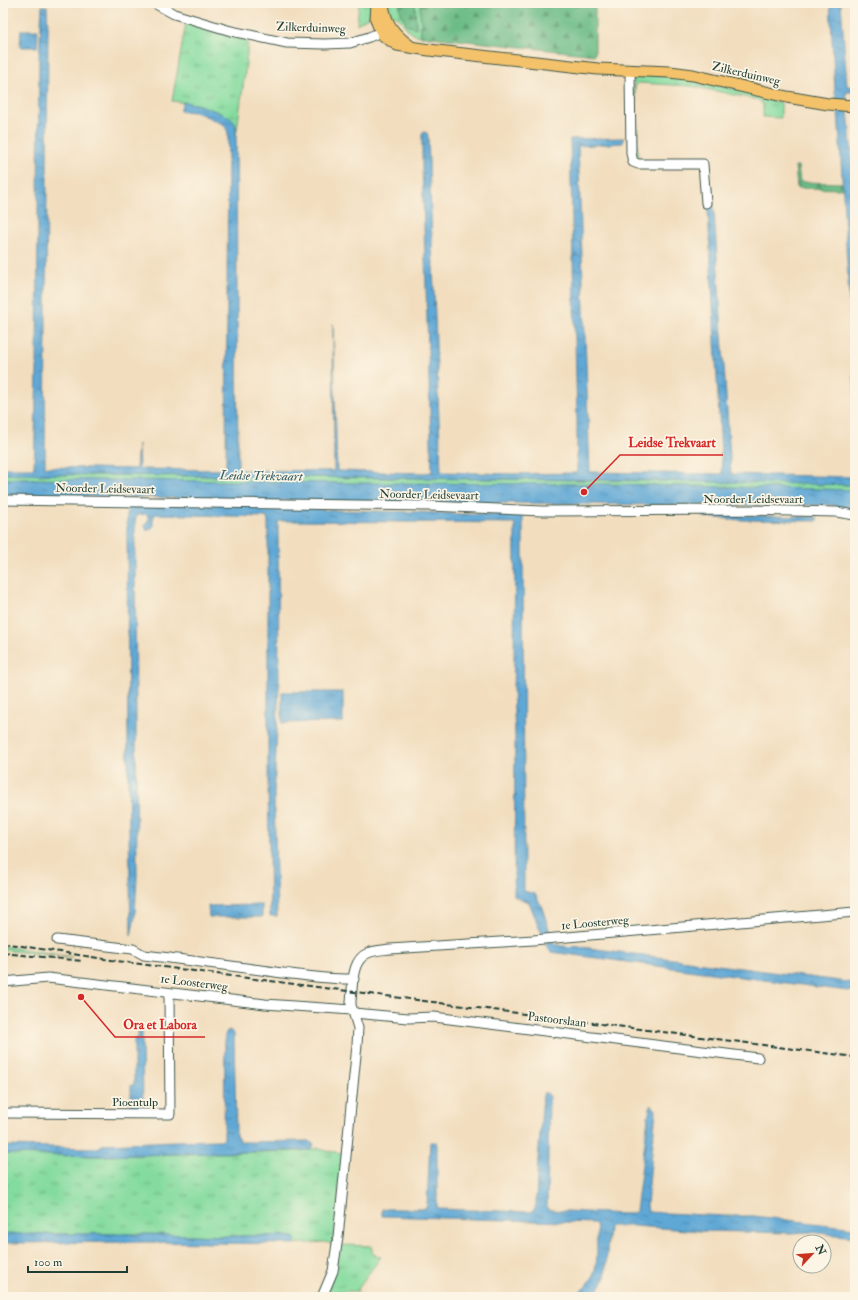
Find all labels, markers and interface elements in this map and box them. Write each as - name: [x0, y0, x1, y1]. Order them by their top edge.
- street label: Zilkerduinweg: [276, 19, 347, 37]
- street label: Zilkerduinweg: [710, 59, 783, 89]
- callout: Leidse Trekvaart: [620, 430, 723, 455]
- text: Leidse Trekvaart: [628, 435, 716, 451]
- water label: Leidse Trekvaart: [218, 467, 304, 485]
- street label: Noorder Leidsevaart: [55, 481, 155, 497]
- street label: Noorder Leidsevaart: [379, 487, 479, 503]
- street label: Noorder Leidsevaart: [703, 492, 803, 507]
- street label: 1e Loosterweg: [561, 912, 631, 933]
- street label: 1e Loosterweg: [159, 971, 230, 995]
- street label: Pastoorslaan: [527, 1009, 587, 1031]
- callout: Ora et Labora: [115, 1012, 205, 1037]
- text: Ora et Labora: [123, 1017, 197, 1033]
- street label: Pioentulp: [112, 1095, 158, 1110]
- north arrow: [792, 1234, 832, 1274]
- text: N: [812, 1242, 829, 1258]
- scale bar: [28, 1248, 127, 1274]
- text: 100 m: [34, 1255, 63, 1270]

